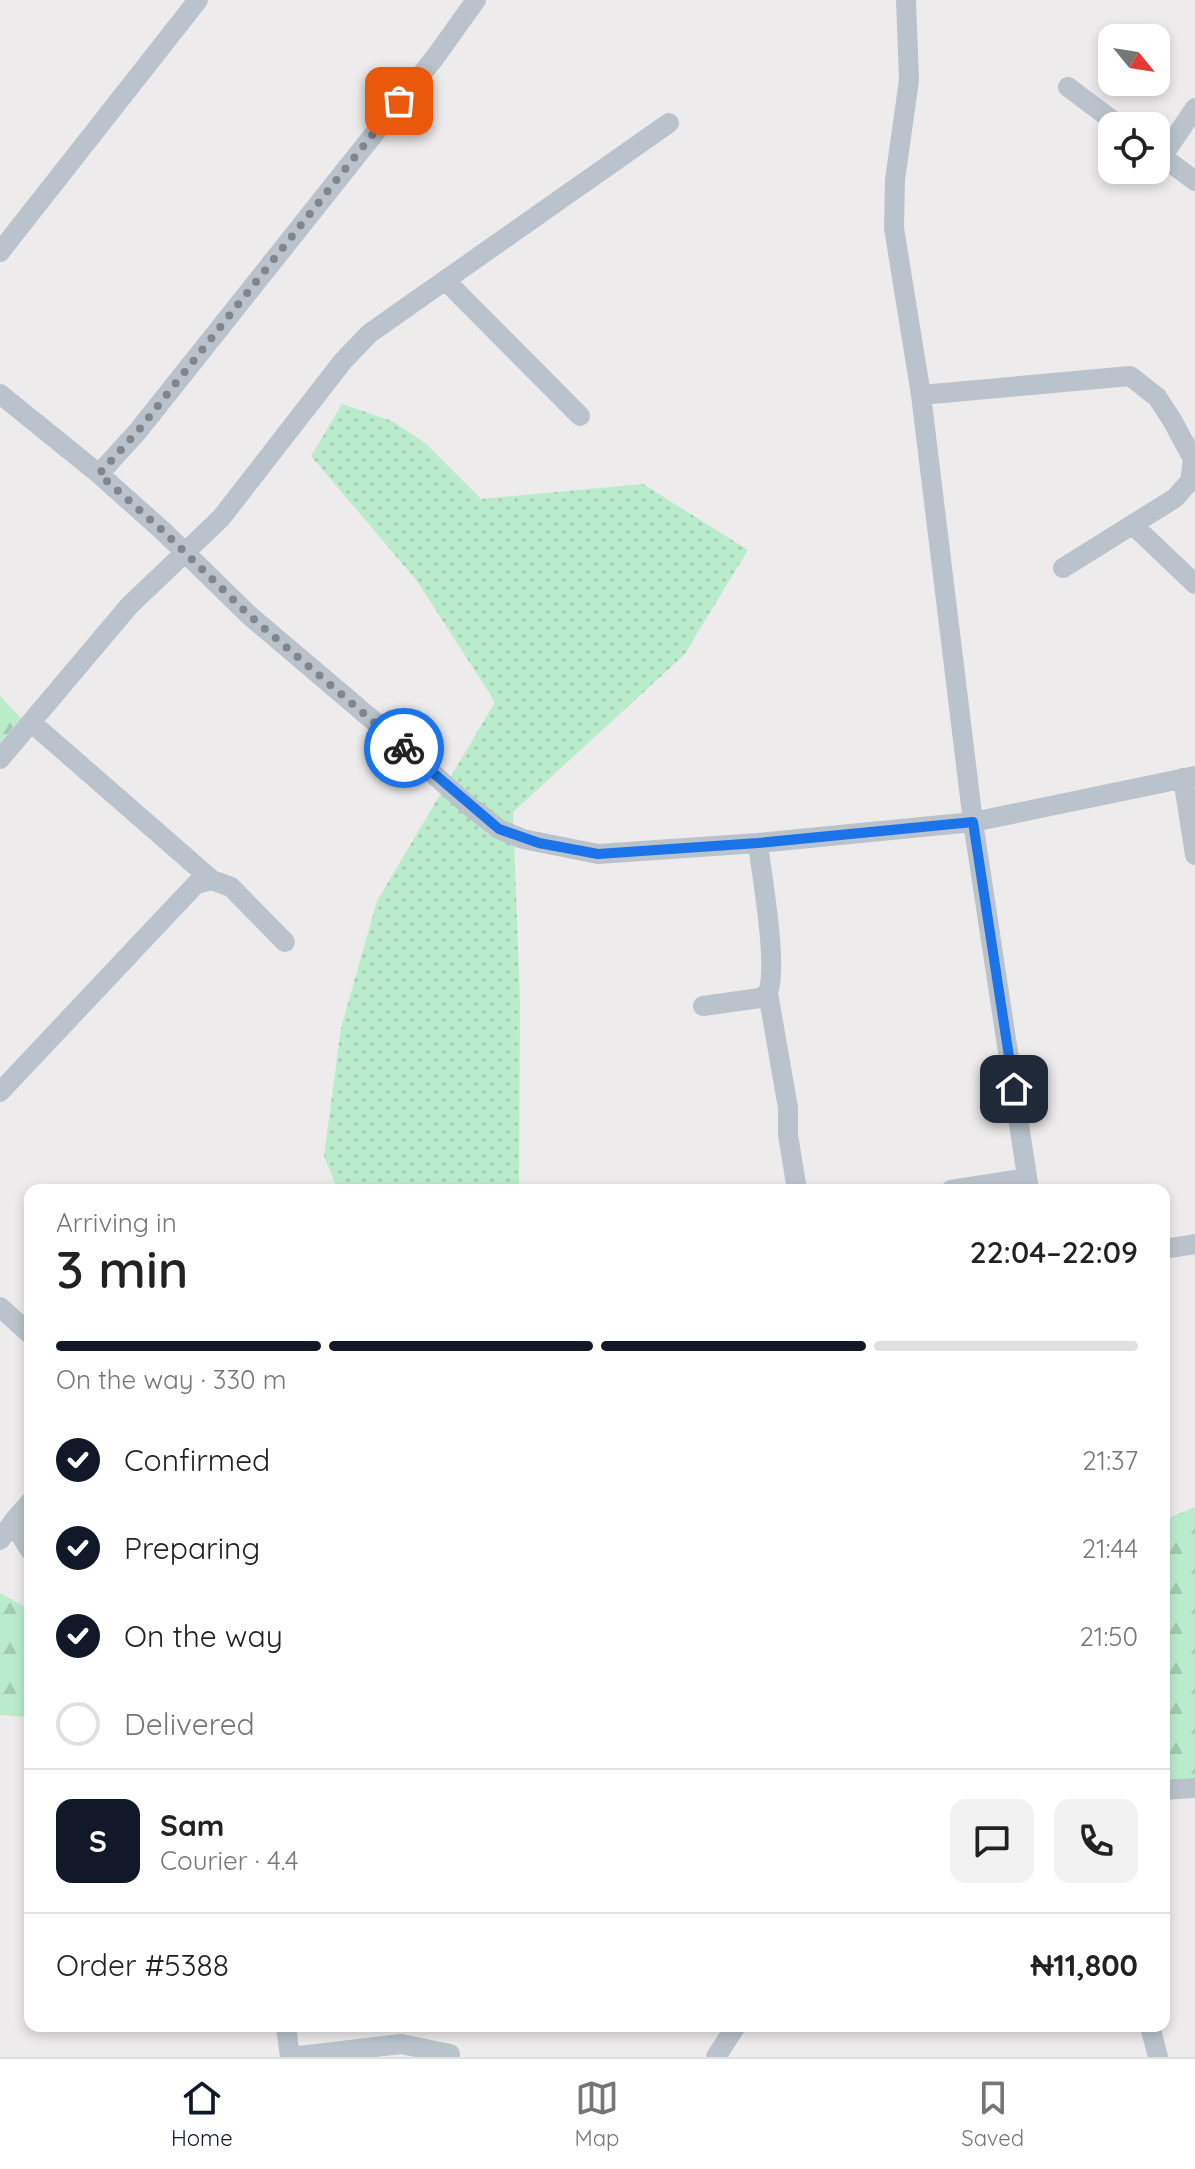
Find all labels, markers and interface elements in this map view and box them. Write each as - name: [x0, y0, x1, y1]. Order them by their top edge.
- north arrow: [1098, 24, 1170, 96]
- map controls: [1098, 24, 1170, 184]
- pin: [365, 67, 433, 135]
- icon: bag: [377, 79, 421, 123]
- button: locate: [1098, 112, 1170, 184]
- courier: [364, 708, 444, 788]
- icon: bike: [382, 726, 426, 770]
- pin: [980, 1055, 1048, 1123]
- icon: home: [992, 1067, 1036, 1111]
- text: Arriving in: [56, 1206, 177, 1239]
- text: 22:04–22:09: [970, 1233, 1138, 1271]
- text: 3 min: [56, 1236, 189, 1301]
- text: On the way · 330 m: [56, 1363, 286, 1396]
- icon: check: [56, 1438, 100, 1482]
- text: Confirmed: [124, 1441, 270, 1479]
- text: 21:37: [1082, 1444, 1138, 1477]
- icon: check: [56, 1526, 100, 1570]
- text: Preparing: [124, 1529, 260, 1567]
- text: 21:44: [1082, 1532, 1138, 1565]
- icon: check: [56, 1614, 100, 1658]
- text: On the way: [124, 1617, 283, 1655]
- text: 21:50: [1079, 1620, 1138, 1653]
- text: Delivered: [124, 1705, 255, 1743]
- button: chat: [950, 1799, 1034, 1883]
- button: phone: [1054, 1799, 1138, 1883]
- text: Sam: [160, 1806, 224, 1844]
- text: S: [89, 1822, 107, 1860]
- text: Courier · 4.4: [160, 1844, 298, 1877]
- text: Order #5388: [56, 1946, 229, 1984]
- text: ₦11,800: [1031, 1946, 1138, 1984]
- tab: Home: [171, 2076, 233, 2152]
- tab: Map: [575, 2076, 619, 2152]
- tab: Saved: [961, 2076, 1024, 2152]

